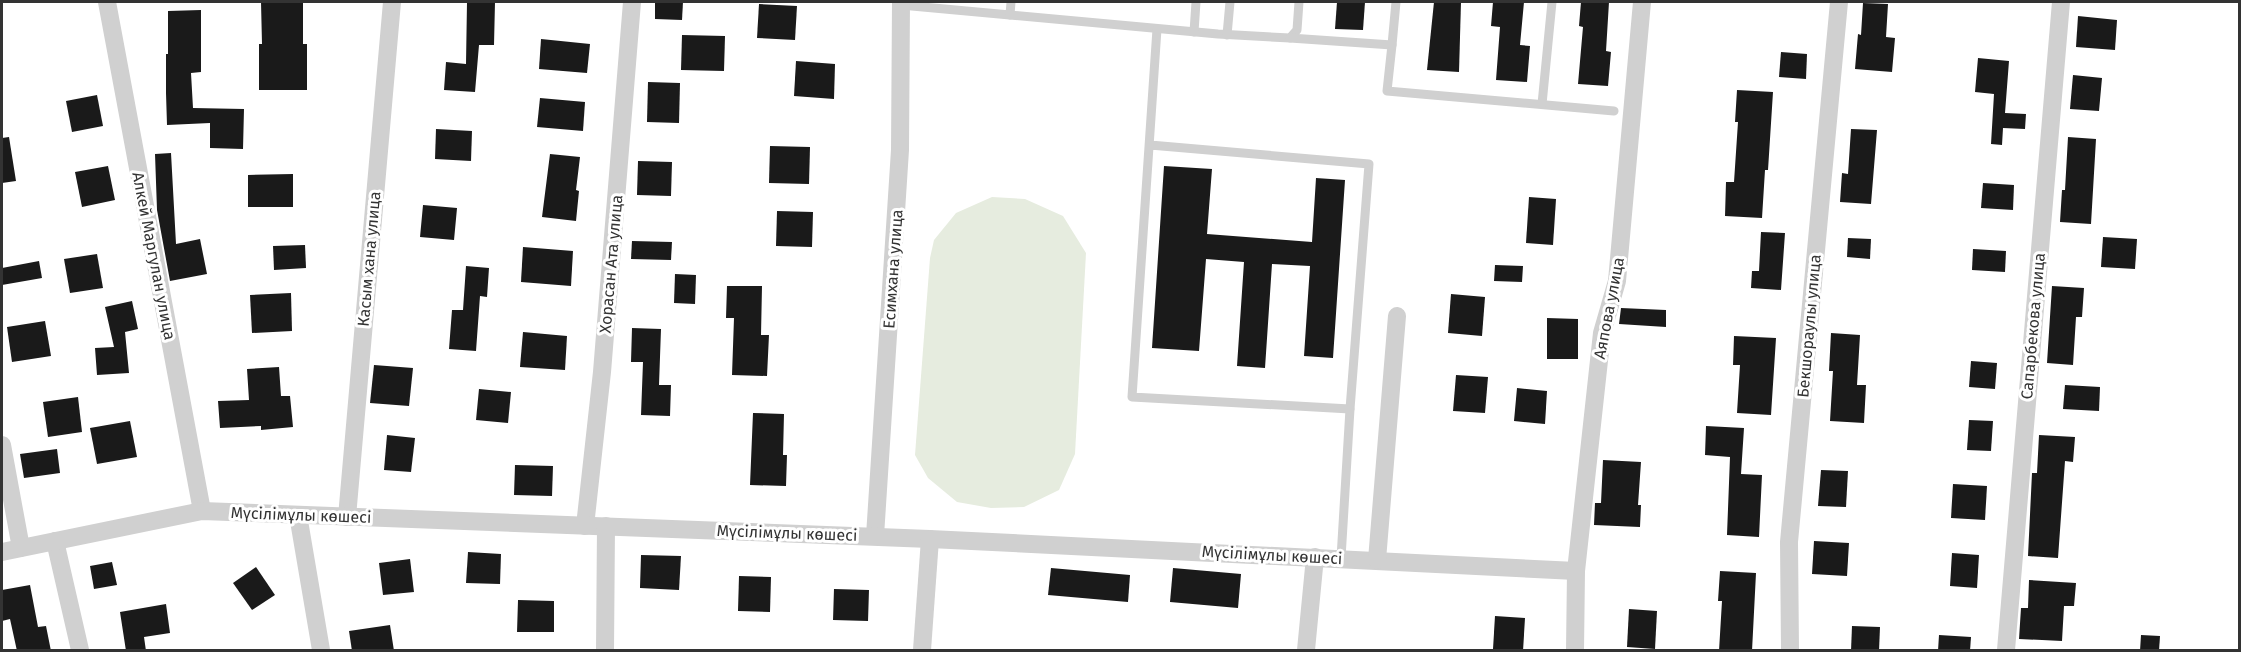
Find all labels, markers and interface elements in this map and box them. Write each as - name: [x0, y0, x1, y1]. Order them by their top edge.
- street label: Алкей Маргулан улица: [128, 170, 180, 342]
- street label: Касым хана улица: [354, 191, 384, 327]
- street label: Хорасан Ата улица: [595, 194, 627, 334]
- street label: Есимхана улица: [879, 209, 907, 329]
- street label: Сапарбекова улица: [2017, 252, 2049, 400]
- street label: Бекшораулы улица: [1793, 254, 1825, 398]
- street label: Аяпова улица: [1590, 256, 1628, 360]
- street label: Мүсілімұлы көшесі: [230, 503, 372, 527]
- street label: Мүсілімұлы көшесі: [716, 521, 858, 545]
- street label: Мүсілімұлы көшесі: [1201, 542, 1343, 568]

